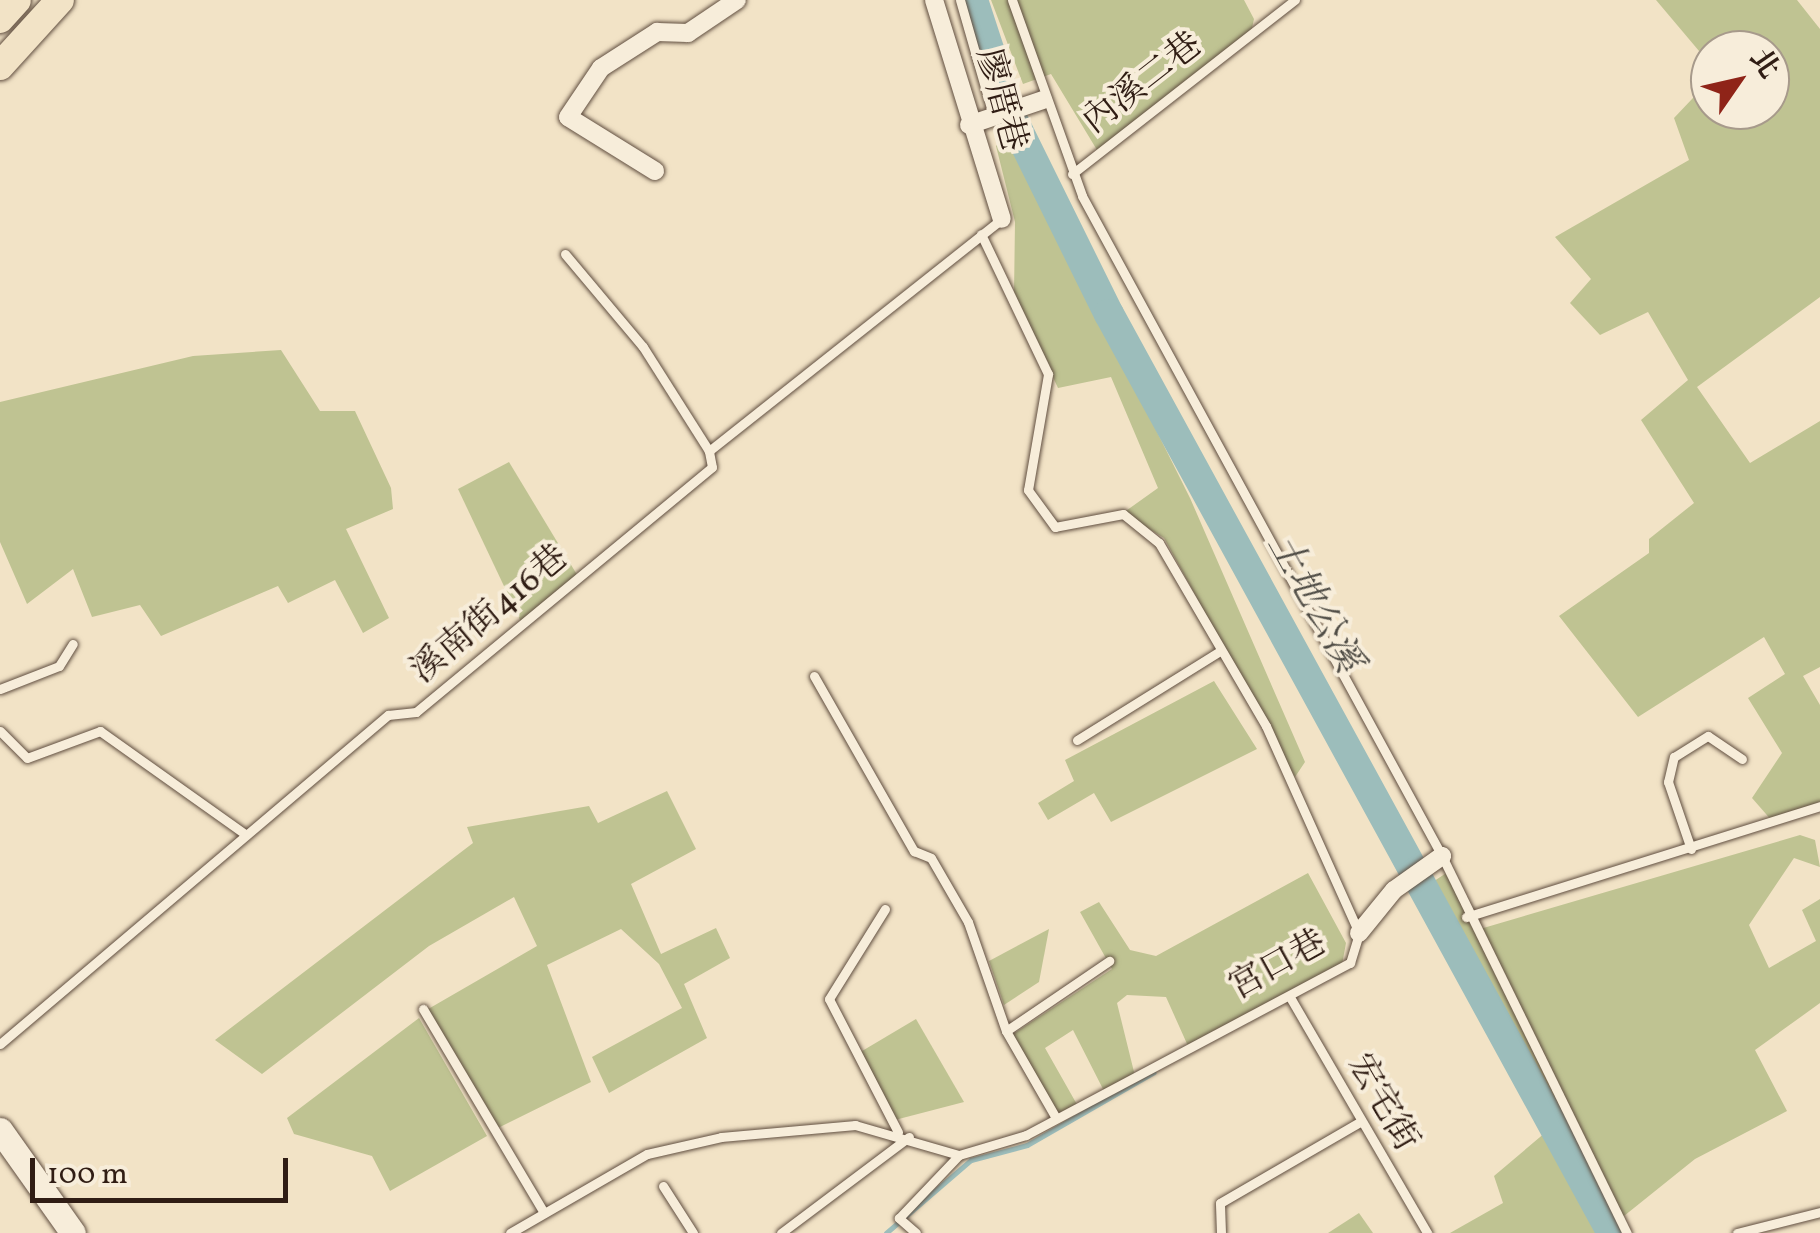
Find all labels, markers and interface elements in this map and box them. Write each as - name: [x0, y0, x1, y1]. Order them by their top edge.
- street label: 內溪二巷: [1075, 24, 1211, 144]
- north arrow: [1690, 30, 1790, 130]
- text: 北: [1740, 42, 1788, 87]
- street label: 廖厝巷: [966, 44, 1034, 156]
- water label: 土地公溪: [1256, 526, 1370, 682]
- street label: 溪南街416巷: [403, 537, 577, 693]
- street label: 宮口巷: [1222, 922, 1334, 1010]
- street label: 宏宅街: [1338, 1047, 1426, 1159]
- scale bar: [35, 1138, 292, 1200]
- text: 100 m: [47, 1154, 128, 1196]

